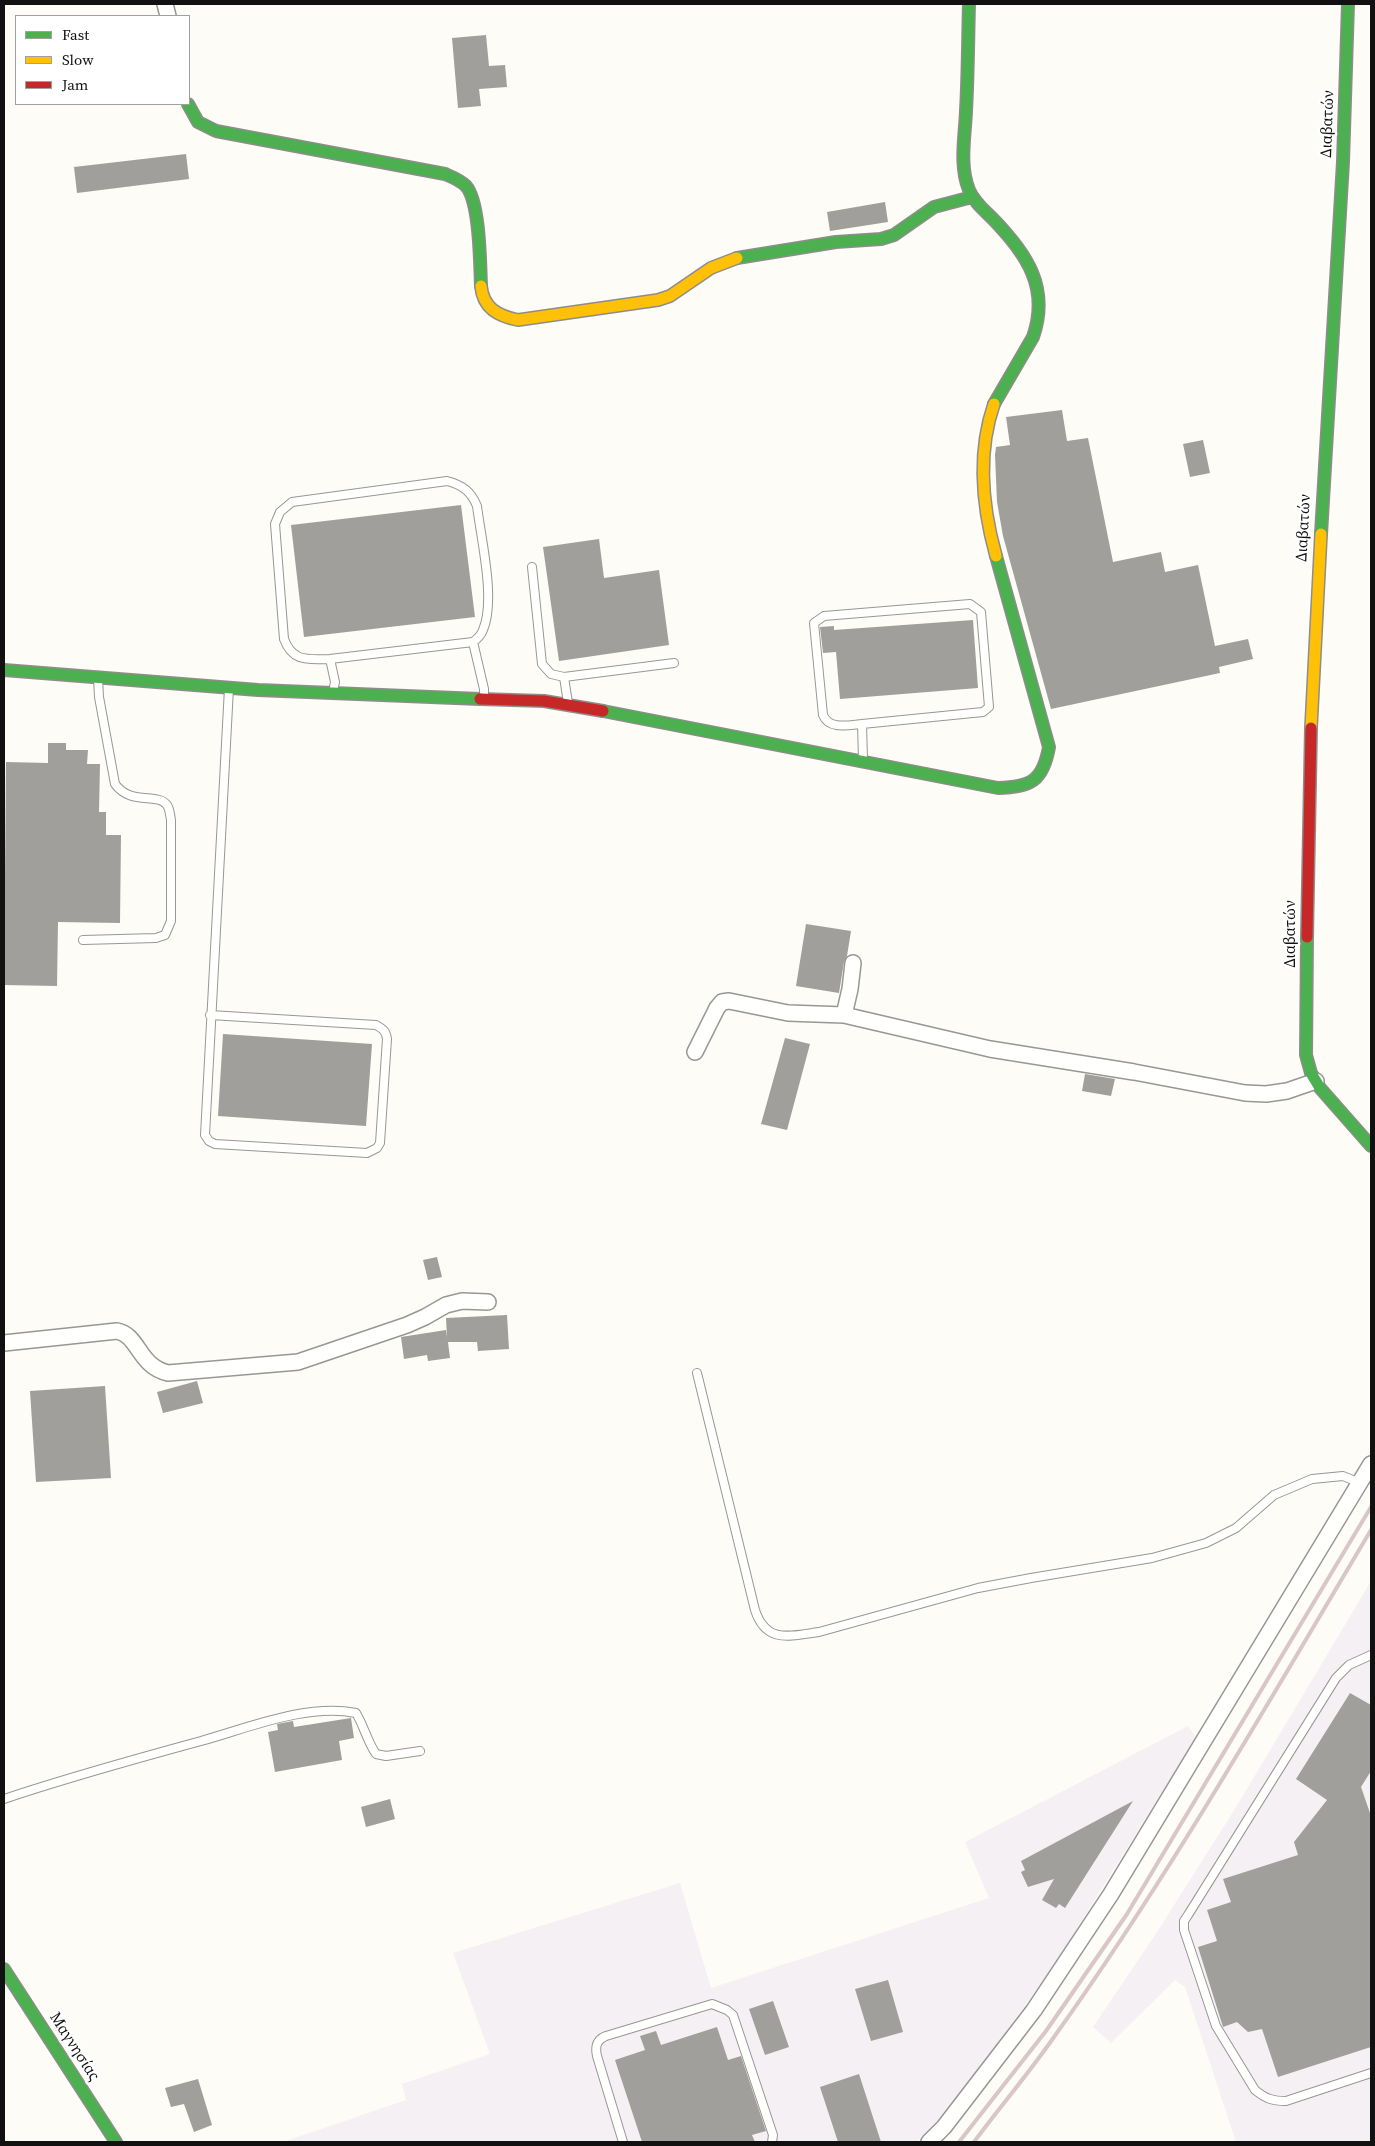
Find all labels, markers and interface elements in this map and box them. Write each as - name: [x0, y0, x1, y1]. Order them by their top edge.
- legend: [15, 15, 190, 105]
- text: Fast: [62, 24, 89, 45]
- text: Slow: [62, 49, 94, 70]
- text: Jam: [62, 74, 88, 95]
- street label: Διαβατών: [1317, 90, 1339, 158]
- street label: Διαβατών: [1293, 494, 1315, 562]
- street label: Διαβατών: [1281, 900, 1301, 968]
- street label: Μαγνησίας: [45, 2009, 103, 2085]

